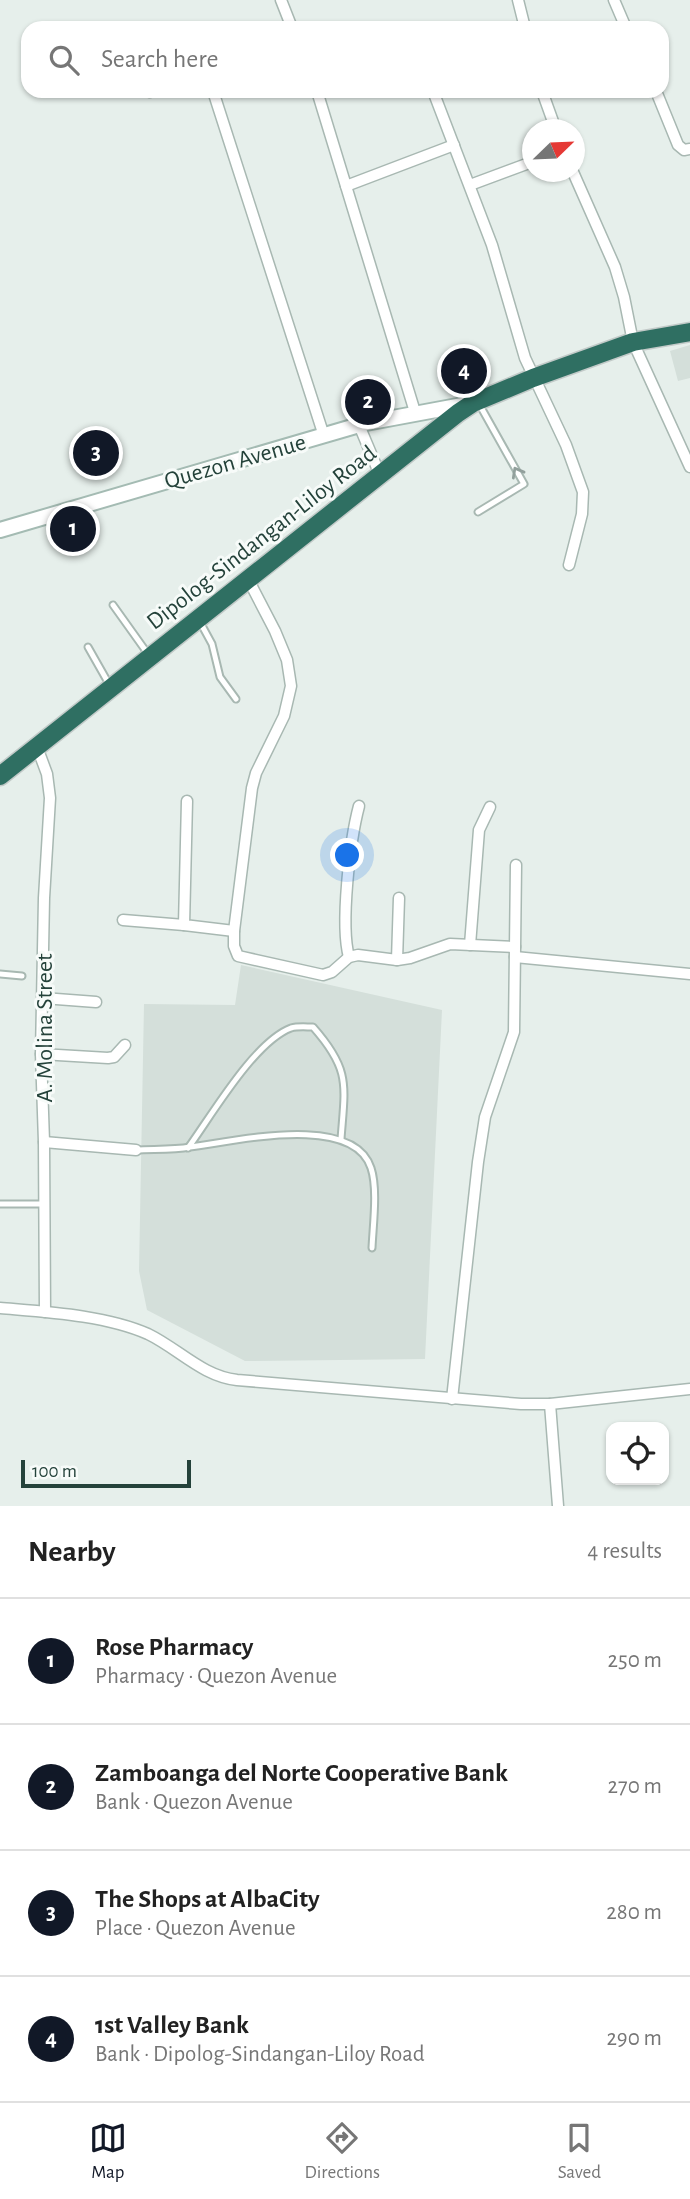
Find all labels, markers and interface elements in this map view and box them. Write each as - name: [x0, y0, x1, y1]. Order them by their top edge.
- search box: [21, 21, 669, 98]
- icon: search: [45, 41, 83, 79]
- text: Search here: [101, 46, 219, 72]
- north arrow: [522, 119, 585, 182]
- pin: 4: [441, 345, 487, 397]
- pin: 2: [345, 376, 391, 428]
- pin: 3: [73, 427, 119, 479]
- street label: Quezon Avenue: [162, 430, 309, 494]
- street label: Dipolog-Sindangan-Liloy Road: [142, 441, 381, 635]
- one-way arrow: [512, 466, 525, 479]
- pin: 1: [50, 503, 96, 555]
- your location: [330, 838, 364, 872]
- street label: A. Molina Street: [33, 953, 57, 1103]
- map controls: [606, 1422, 669, 1485]
- button: locate: [606, 1422, 669, 1485]
- scale bar: [21, 1457, 191, 1489]
- text: 100 m: [32, 1462, 77, 1481]
- text: Nearby: [28, 1537, 116, 1567]
- text: 4 results: [587, 1540, 662, 1563]
- text: Rose Pharmacy: [95, 1634, 253, 1660]
- text: 1: [47, 1649, 55, 1672]
- text: 250 m: [608, 1649, 662, 1672]
- text: Pharmacy · Quezon Avenue: [95, 1665, 337, 1688]
- text: Zamboanga del Norte Cooperative Bank: [95, 1760, 508, 1786]
- text: 2: [46, 1775, 56, 1798]
- text: 270 m: [608, 1775, 662, 1798]
- text: Bank · Quezon Avenue: [95, 1791, 293, 1814]
- text: The Shops at AlbaCity: [95, 1886, 320, 1912]
- text: 3: [46, 1901, 56, 1924]
- text: 280 m: [606, 1901, 662, 1924]
- text: Place · Quezon Avenue: [95, 1917, 296, 1940]
- text: 1st Valley Bank: [95, 2012, 249, 2038]
- text: 4: [45, 2027, 57, 2050]
- text: 290 m: [606, 2027, 662, 2050]
- text: Bank · Dipolog-Sindangan-Liloy Road: [95, 2043, 425, 2066]
- tab: Map: [89, 2119, 127, 2184]
- tab: Directions: [304, 2119, 380, 2184]
- tab: Saved: [558, 2119, 601, 2184]

